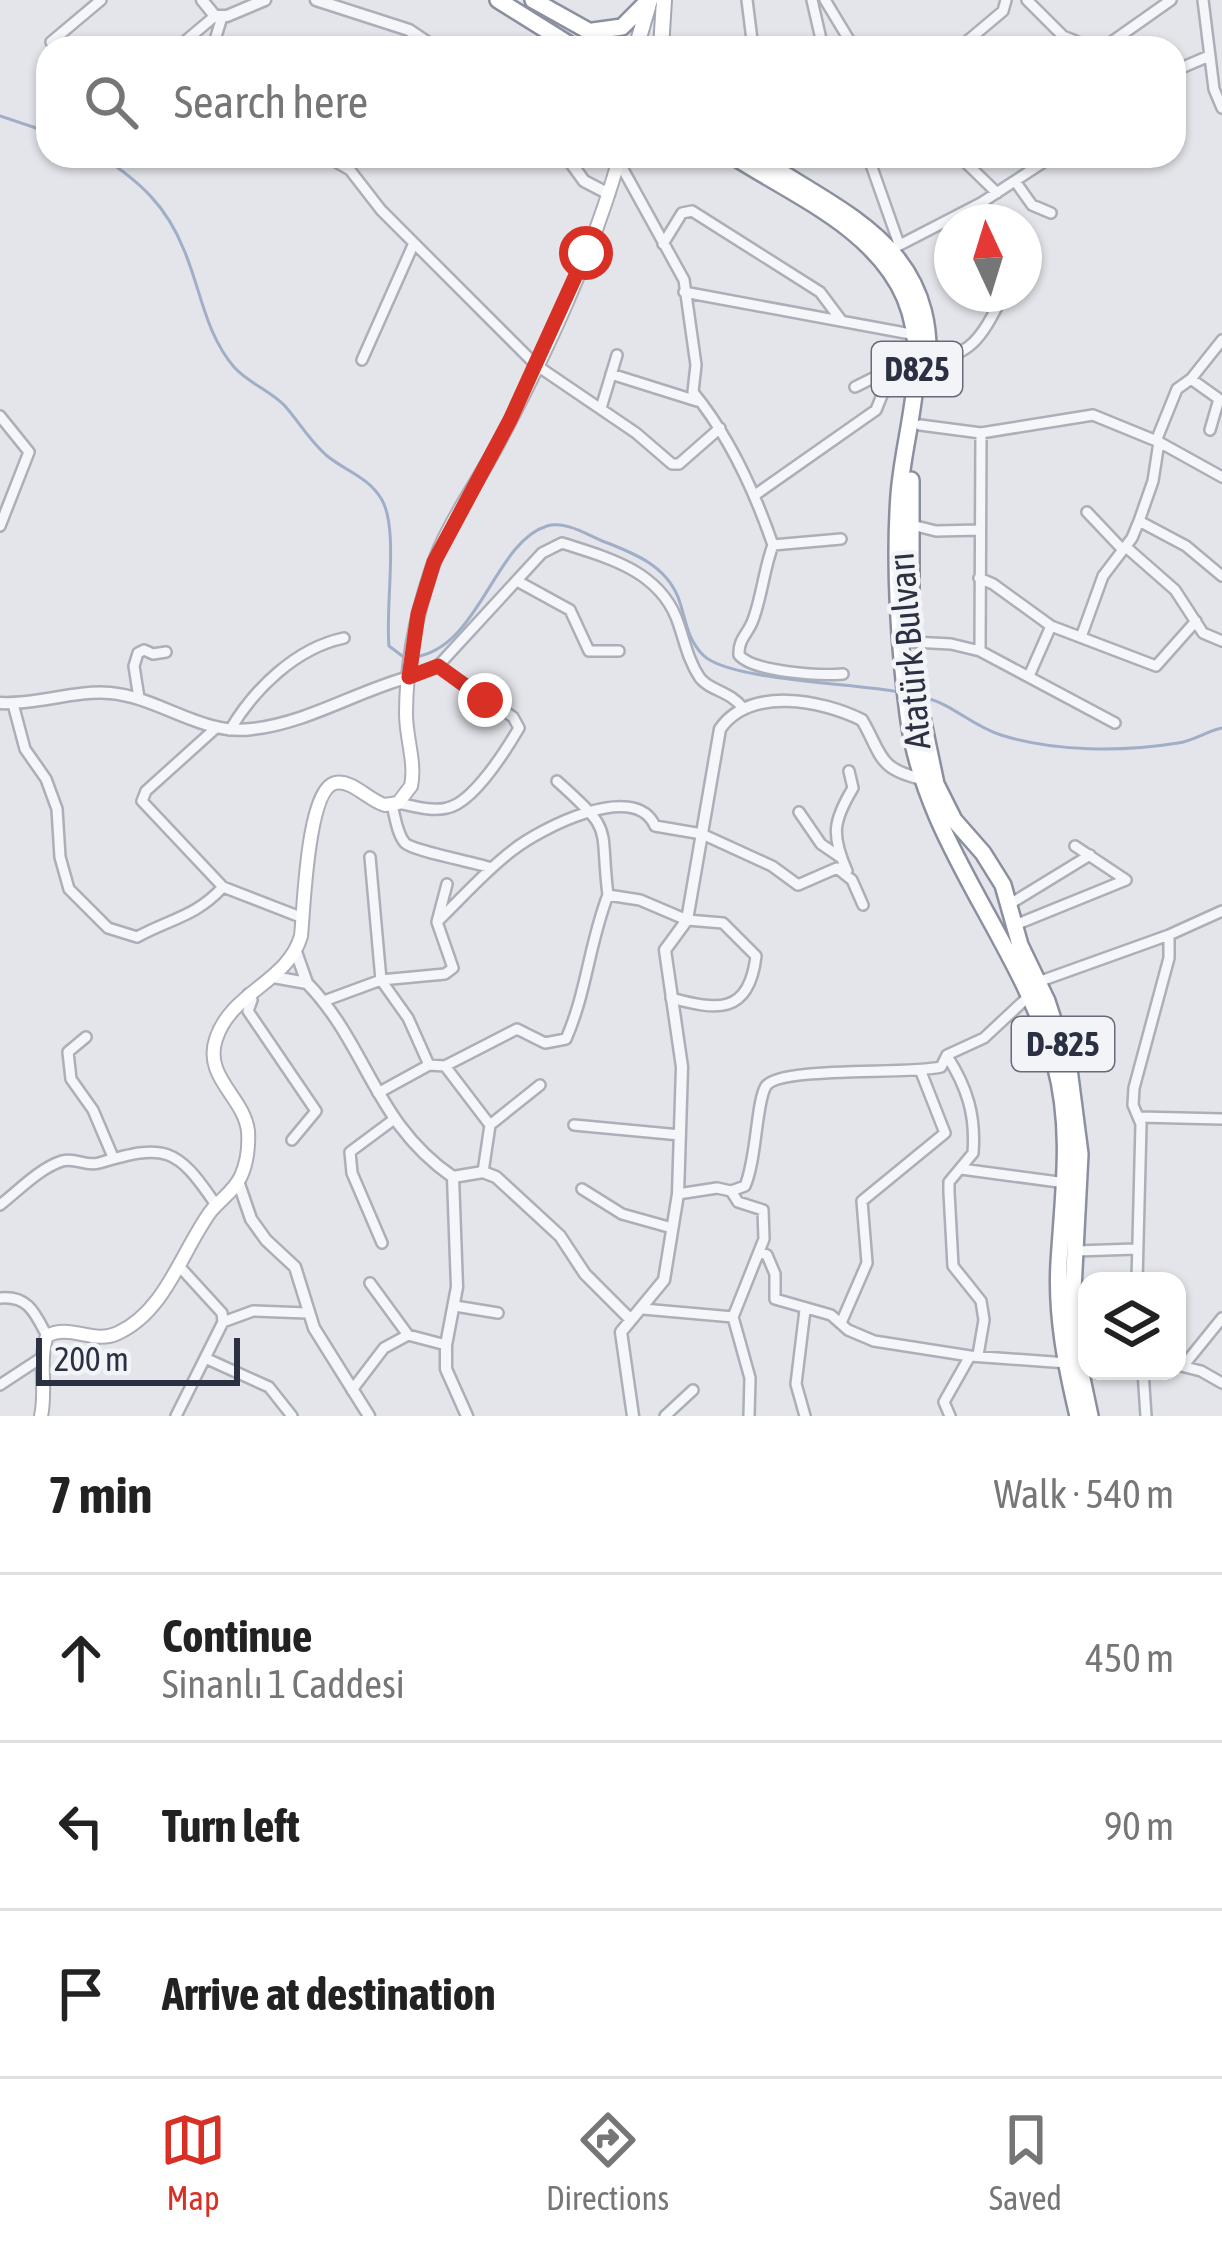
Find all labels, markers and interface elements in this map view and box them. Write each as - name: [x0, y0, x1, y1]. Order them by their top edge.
- search box: [36, 36, 1186, 168]
- icon: search: [78, 69, 144, 135]
- text: Search here: [174, 76, 368, 128]
- north arrow: [934, 204, 1042, 312]
- route start: [559, 226, 613, 280]
- road number: D825: [872, 342, 962, 396]
- street label: Atatürk Bulvarı: [879, 551, 939, 751]
- route end: [458, 673, 512, 727]
- road number: D-825: [1012, 1017, 1114, 1071]
- map controls: [1078, 1272, 1186, 1380]
- button: layers: [1078, 1272, 1186, 1380]
- scale bar: [36, 1332, 240, 1385]
- text: 200 m: [54, 1340, 129, 1378]
- text: 7 min: [48, 1465, 152, 1524]
- text: Walk · 540 m: [994, 1472, 1174, 1516]
- text: Continue: [162, 1610, 313, 1662]
- icon: ahead: [48, 1625, 114, 1691]
- text: 450 m: [1086, 1636, 1174, 1680]
- text: Sinanlı 1 Caddesi: [162, 1662, 405, 1706]
- icon: left: [48, 1793, 114, 1859]
- text: Turn left: [162, 1800, 300, 1852]
- text: 90 m: [1104, 1804, 1174, 1848]
- icon: arrive: [48, 1961, 114, 2027]
- text: Arrive at destination: [162, 1968, 496, 2020]
- tab: Map: [160, 2107, 226, 2217]
- tab: Directions: [546, 2107, 669, 2217]
- tab: Saved: [989, 2107, 1062, 2217]

